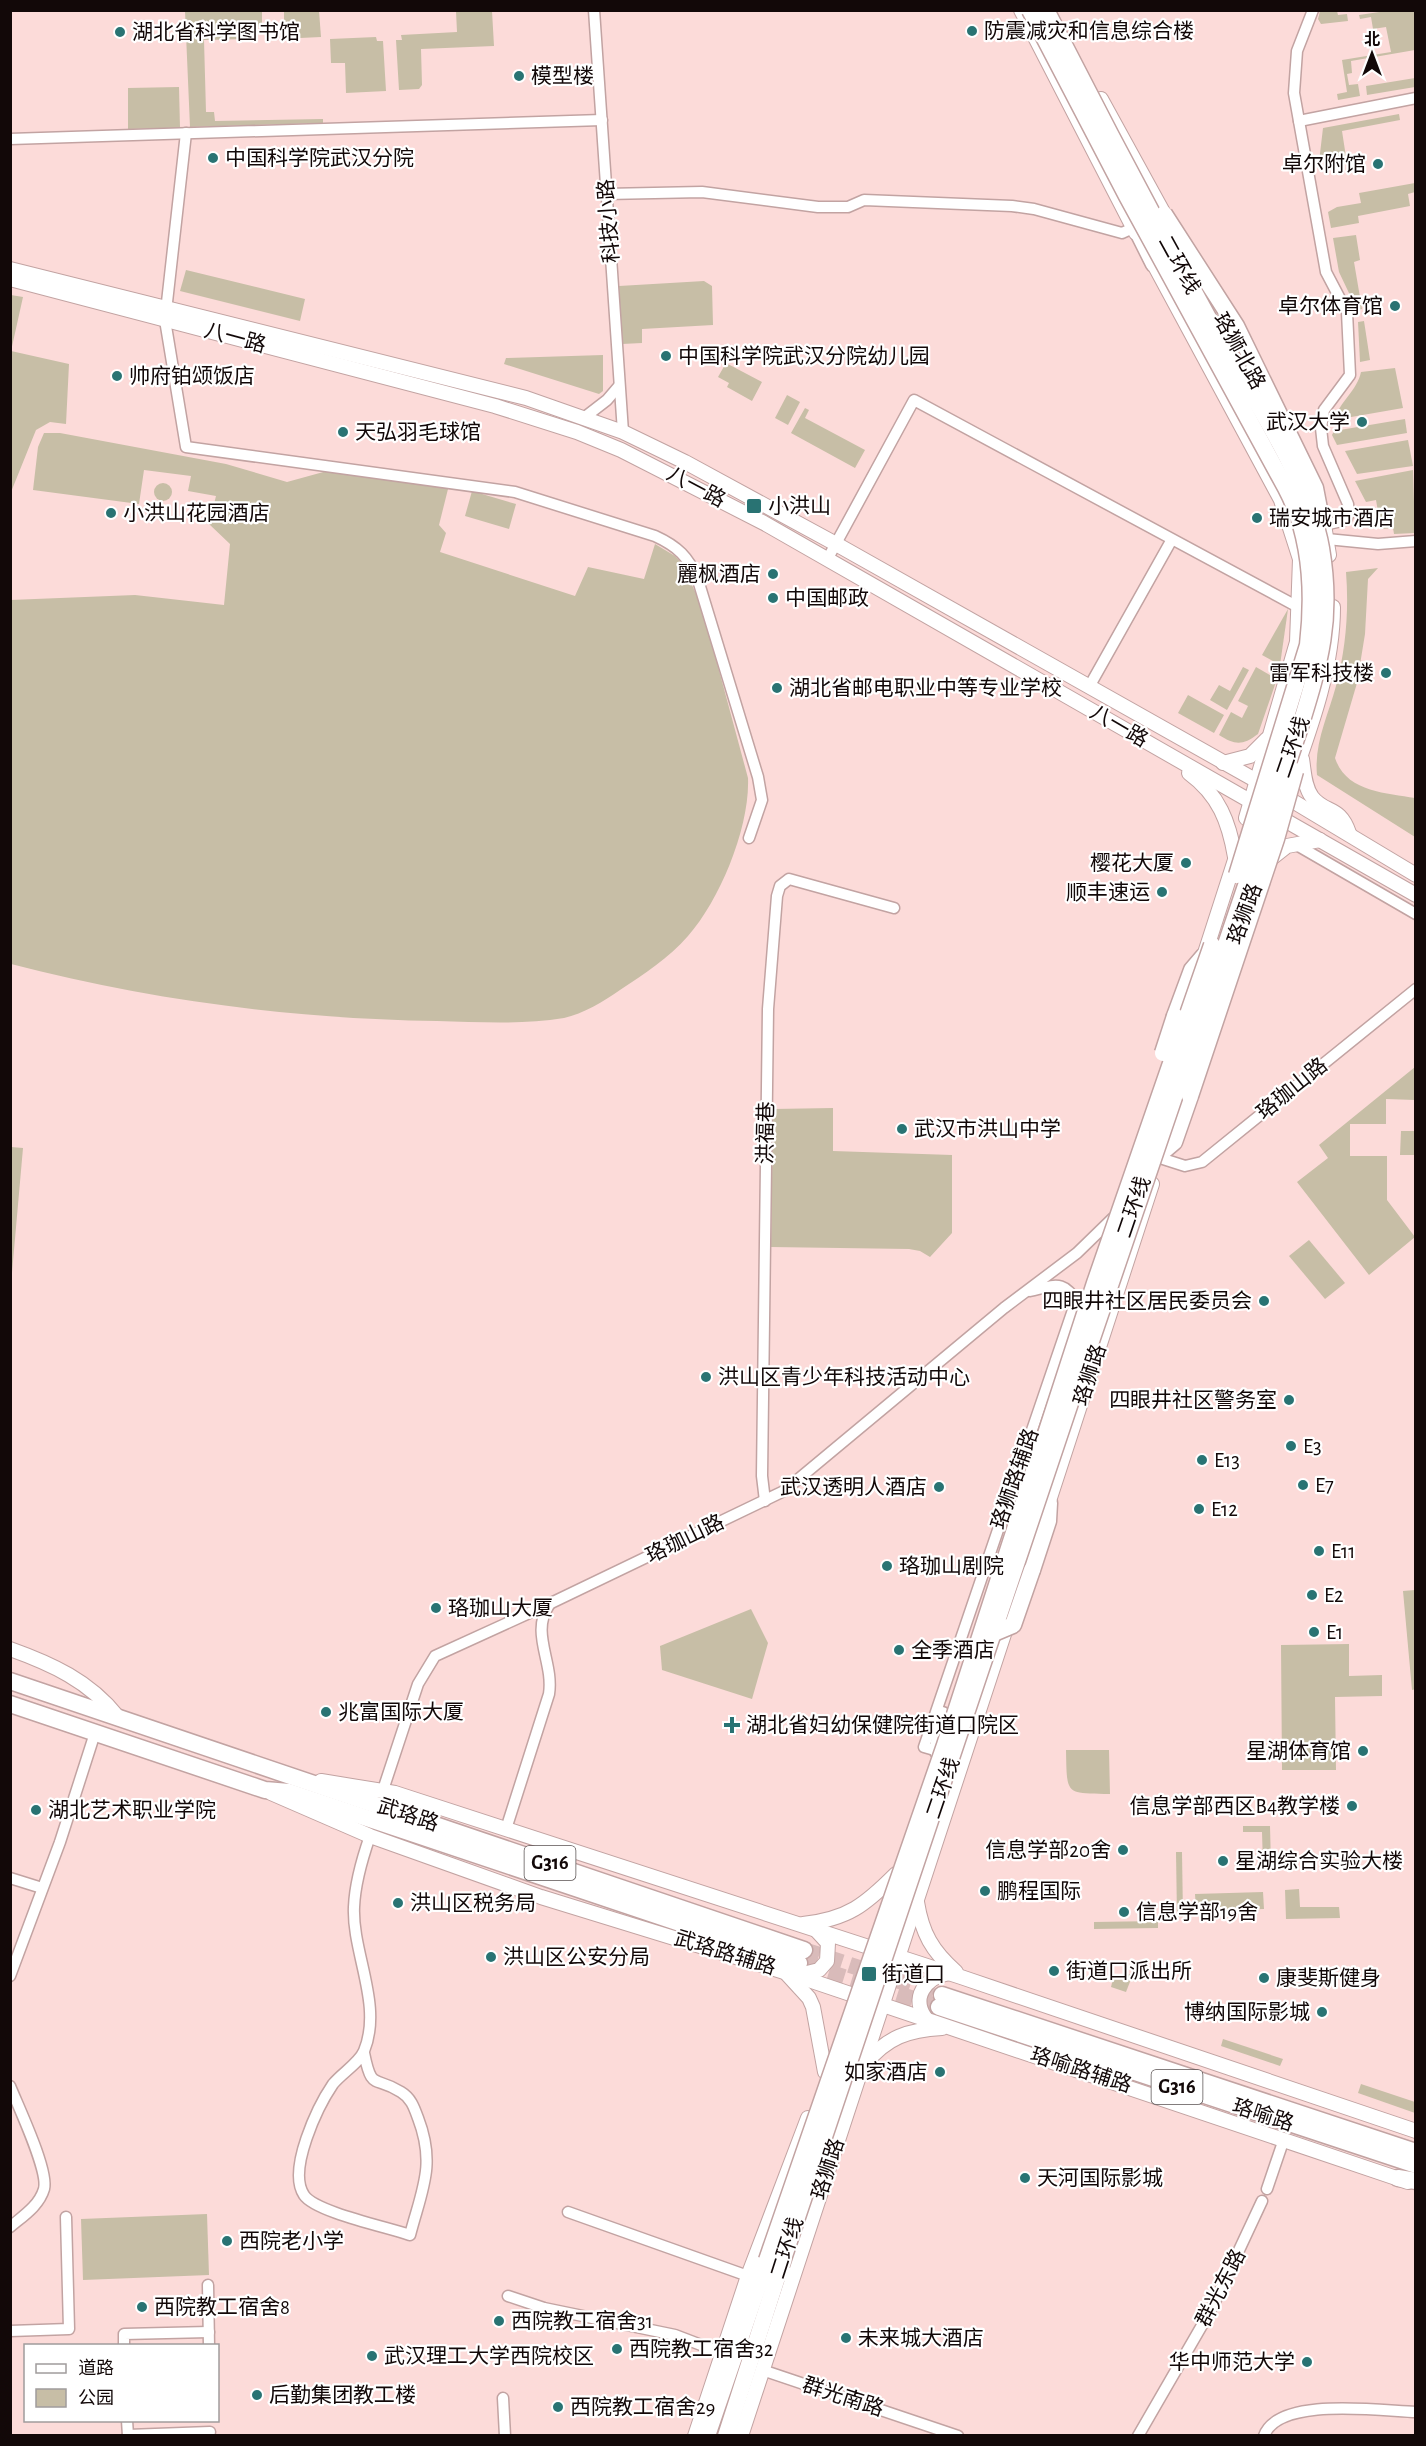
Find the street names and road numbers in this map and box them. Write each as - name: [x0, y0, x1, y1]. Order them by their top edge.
- street label: 科技小路: [595, 178, 622, 264]
- street label: 二环线: [1155, 232, 1204, 298]
- street label: 珞狮北路: [1209, 309, 1269, 393]
- street label: 八一路: [202, 319, 268, 356]
- street label: 八一路: [663, 462, 729, 511]
- street label: 八一路: [1086, 700, 1152, 751]
- street label: 二环线: [1272, 713, 1313, 780]
- street label: 珞狮路: [1223, 880, 1266, 947]
- street label: 珞珈山路: [1252, 1054, 1331, 1124]
- street label: 洪福巷: [754, 1101, 777, 1165]
- street label: 二环线: [1113, 1173, 1154, 1240]
- street label: 珞狮路: [1069, 1341, 1110, 1408]
- street label: 珞狮路辅路: [987, 1426, 1042, 1532]
- street label: 珞珈山路: [642, 1510, 727, 1567]
- street label: 二环线: [922, 1754, 963, 1821]
- street label: 武珞路: [375, 1794, 442, 1835]
- road number: G316: [524, 1846, 576, 1880]
- street label: 武珞路辅路: [672, 1927, 779, 1978]
- street label: 珞喻路辅路: [1028, 2043, 1134, 2096]
- road number: G316: [1152, 2070, 1202, 2104]
- street label: 珞喻路: [1230, 2094, 1297, 2135]
- street label: 珞狮路: [807, 2135, 848, 2202]
- street label: 二环线: [766, 2214, 807, 2281]
- street label: 群光东路: [1192, 2245, 1249, 2330]
- street label: 群光南路: [800, 2373, 886, 2420]

